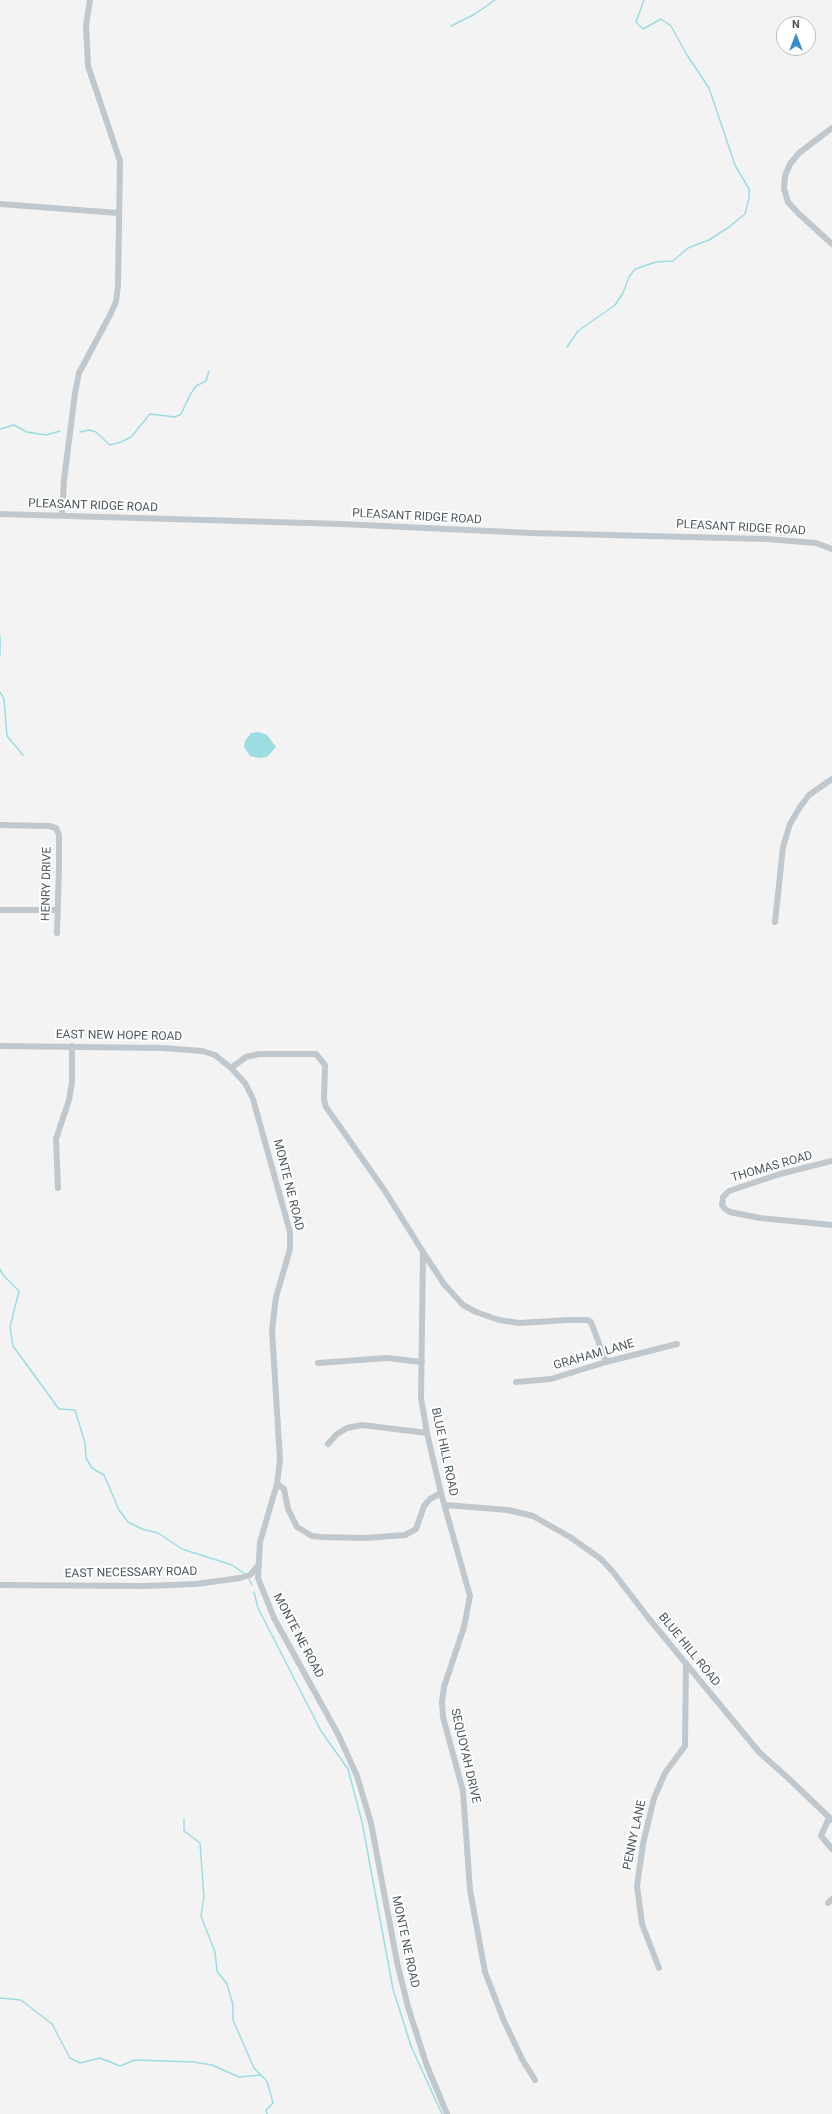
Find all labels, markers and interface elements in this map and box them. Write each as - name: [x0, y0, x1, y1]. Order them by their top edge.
- north arrow: [776, 16, 816, 56]
- text: N: [792, 18, 800, 31]
- street label: PLEASANT RIDGE ROAD: [28, 497, 158, 515]
- street label: PLEASANT RIDGE ROAD: [352, 506, 482, 528]
- street label: PLEASANT RIDGE ROAD: [676, 517, 806, 539]
- street label: HENRY DRIVE: [39, 847, 55, 921]
- street label: EAST NEW HOPE ROAD: [56, 1028, 182, 1044]
- street label: MONTE NE ROAD: [270, 1138, 306, 1232]
- street label: THOMAS ROAD: [730, 1149, 814, 1185]
- street label: GRAHAM LANE: [552, 1337, 636, 1373]
- street label: BLUE HILL ROAD: [428, 1406, 460, 1498]
- street label: EAST NECESSARY ROAD: [65, 1565, 197, 1581]
- street label: MONTE NE ROAD: [270, 1591, 326, 1681]
- street label: BLUE HILL ROAD: [655, 1610, 723, 1690]
- street label: SEQUOYAH DRIVE: [447, 1707, 483, 1805]
- street label: PENNY LANE: [621, 1799, 649, 1871]
- street label: MONTE NE ROAD: [388, 1895, 422, 1989]

